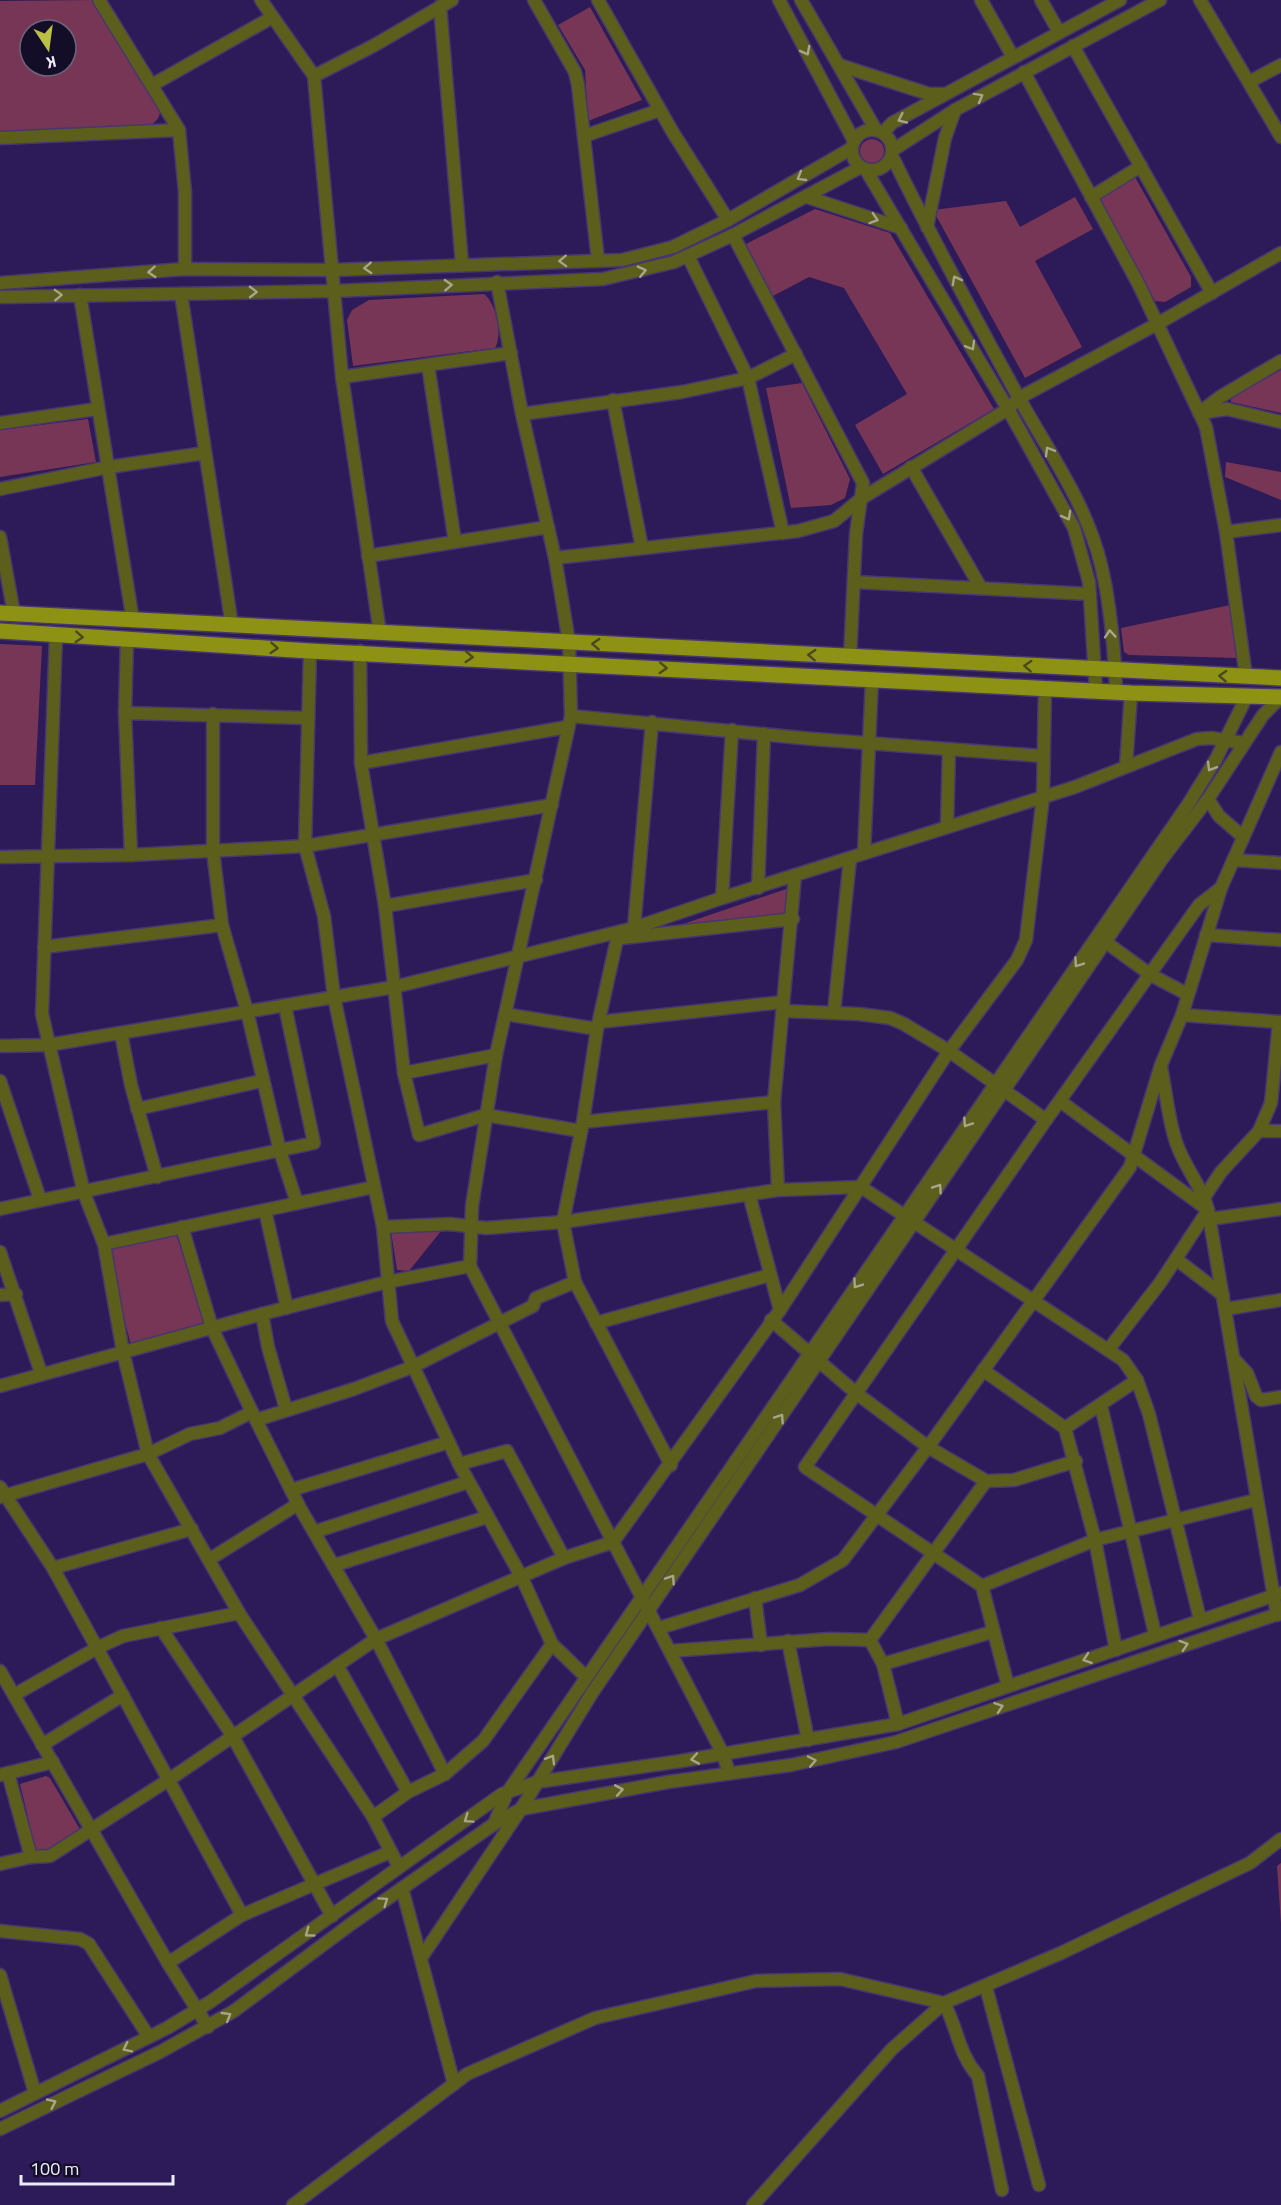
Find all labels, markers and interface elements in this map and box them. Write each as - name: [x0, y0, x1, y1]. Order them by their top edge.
- north arrow: [18, 18, 78, 78]
- one-way arrow: [799, 45, 810, 56]
- text: K: [44, 50, 59, 75]
- one-way arrow: [972, 93, 983, 104]
- one-way arrow: [898, 111, 909, 123]
- one-way arrow: [797, 170, 807, 181]
- one-way arrow: [868, 212, 879, 224]
- one-way arrow: [559, 255, 568, 268]
- one-way arrow: [364, 262, 373, 275]
- one-way arrow: [148, 265, 157, 278]
- one-way arrow: [637, 266, 647, 279]
- one-way arrow: [952, 276, 963, 286]
- one-way arrow: [444, 278, 453, 291]
- one-way arrow: [249, 286, 258, 299]
- one-way arrow: [54, 289, 63, 302]
- one-way arrow: [964, 340, 975, 351]
- one-way arrow: [1045, 447, 1057, 457]
- one-way arrow: [1060, 510, 1071, 520]
- one-way arrow: [1104, 629, 1117, 638]
- one-way arrow: [75, 630, 84, 643]
- one-way arrow: [592, 637, 601, 650]
- one-way arrow: [269, 642, 278, 655]
- one-way arrow: [808, 649, 817, 662]
- one-way arrow: [464, 651, 473, 664]
- one-way arrow: [1023, 659, 1032, 672]
- one-way arrow: [659, 661, 668, 674]
- one-way arrow: [1218, 669, 1227, 682]
- one-way arrow: [1207, 761, 1219, 771]
- one-way arrow: [1074, 956, 1085, 967]
- one-way arrow: [963, 1116, 974, 1127]
- one-way arrow: [931, 1184, 942, 1195]
- one-way arrow: [853, 1277, 864, 1288]
- one-way arrow: [773, 1414, 784, 1425]
- one-way arrow: [663, 1575, 674, 1586]
- one-way arrow: [1178, 1640, 1189, 1652]
- one-way arrow: [1082, 1652, 1093, 1664]
- one-way arrow: [993, 1702, 1004, 1715]
- one-way arrow: [691, 1752, 701, 1765]
- one-way arrow: [544, 1755, 555, 1765]
- one-way arrow: [807, 1755, 817, 1768]
- one-way arrow: [615, 1785, 624, 1797]
- one-way arrow: [463, 1812, 474, 1823]
- one-way arrow: [378, 1897, 389, 1908]
- one-way arrow: [305, 1926, 316, 1937]
- one-way arrow: [221, 2011, 231, 2023]
- one-way arrow: [122, 2040, 133, 2052]
- one-way arrow: [46, 2098, 57, 2110]
- scale bar: [21, 2148, 172, 2186]
- text: 100 m: [30, 2155, 79, 2182]

